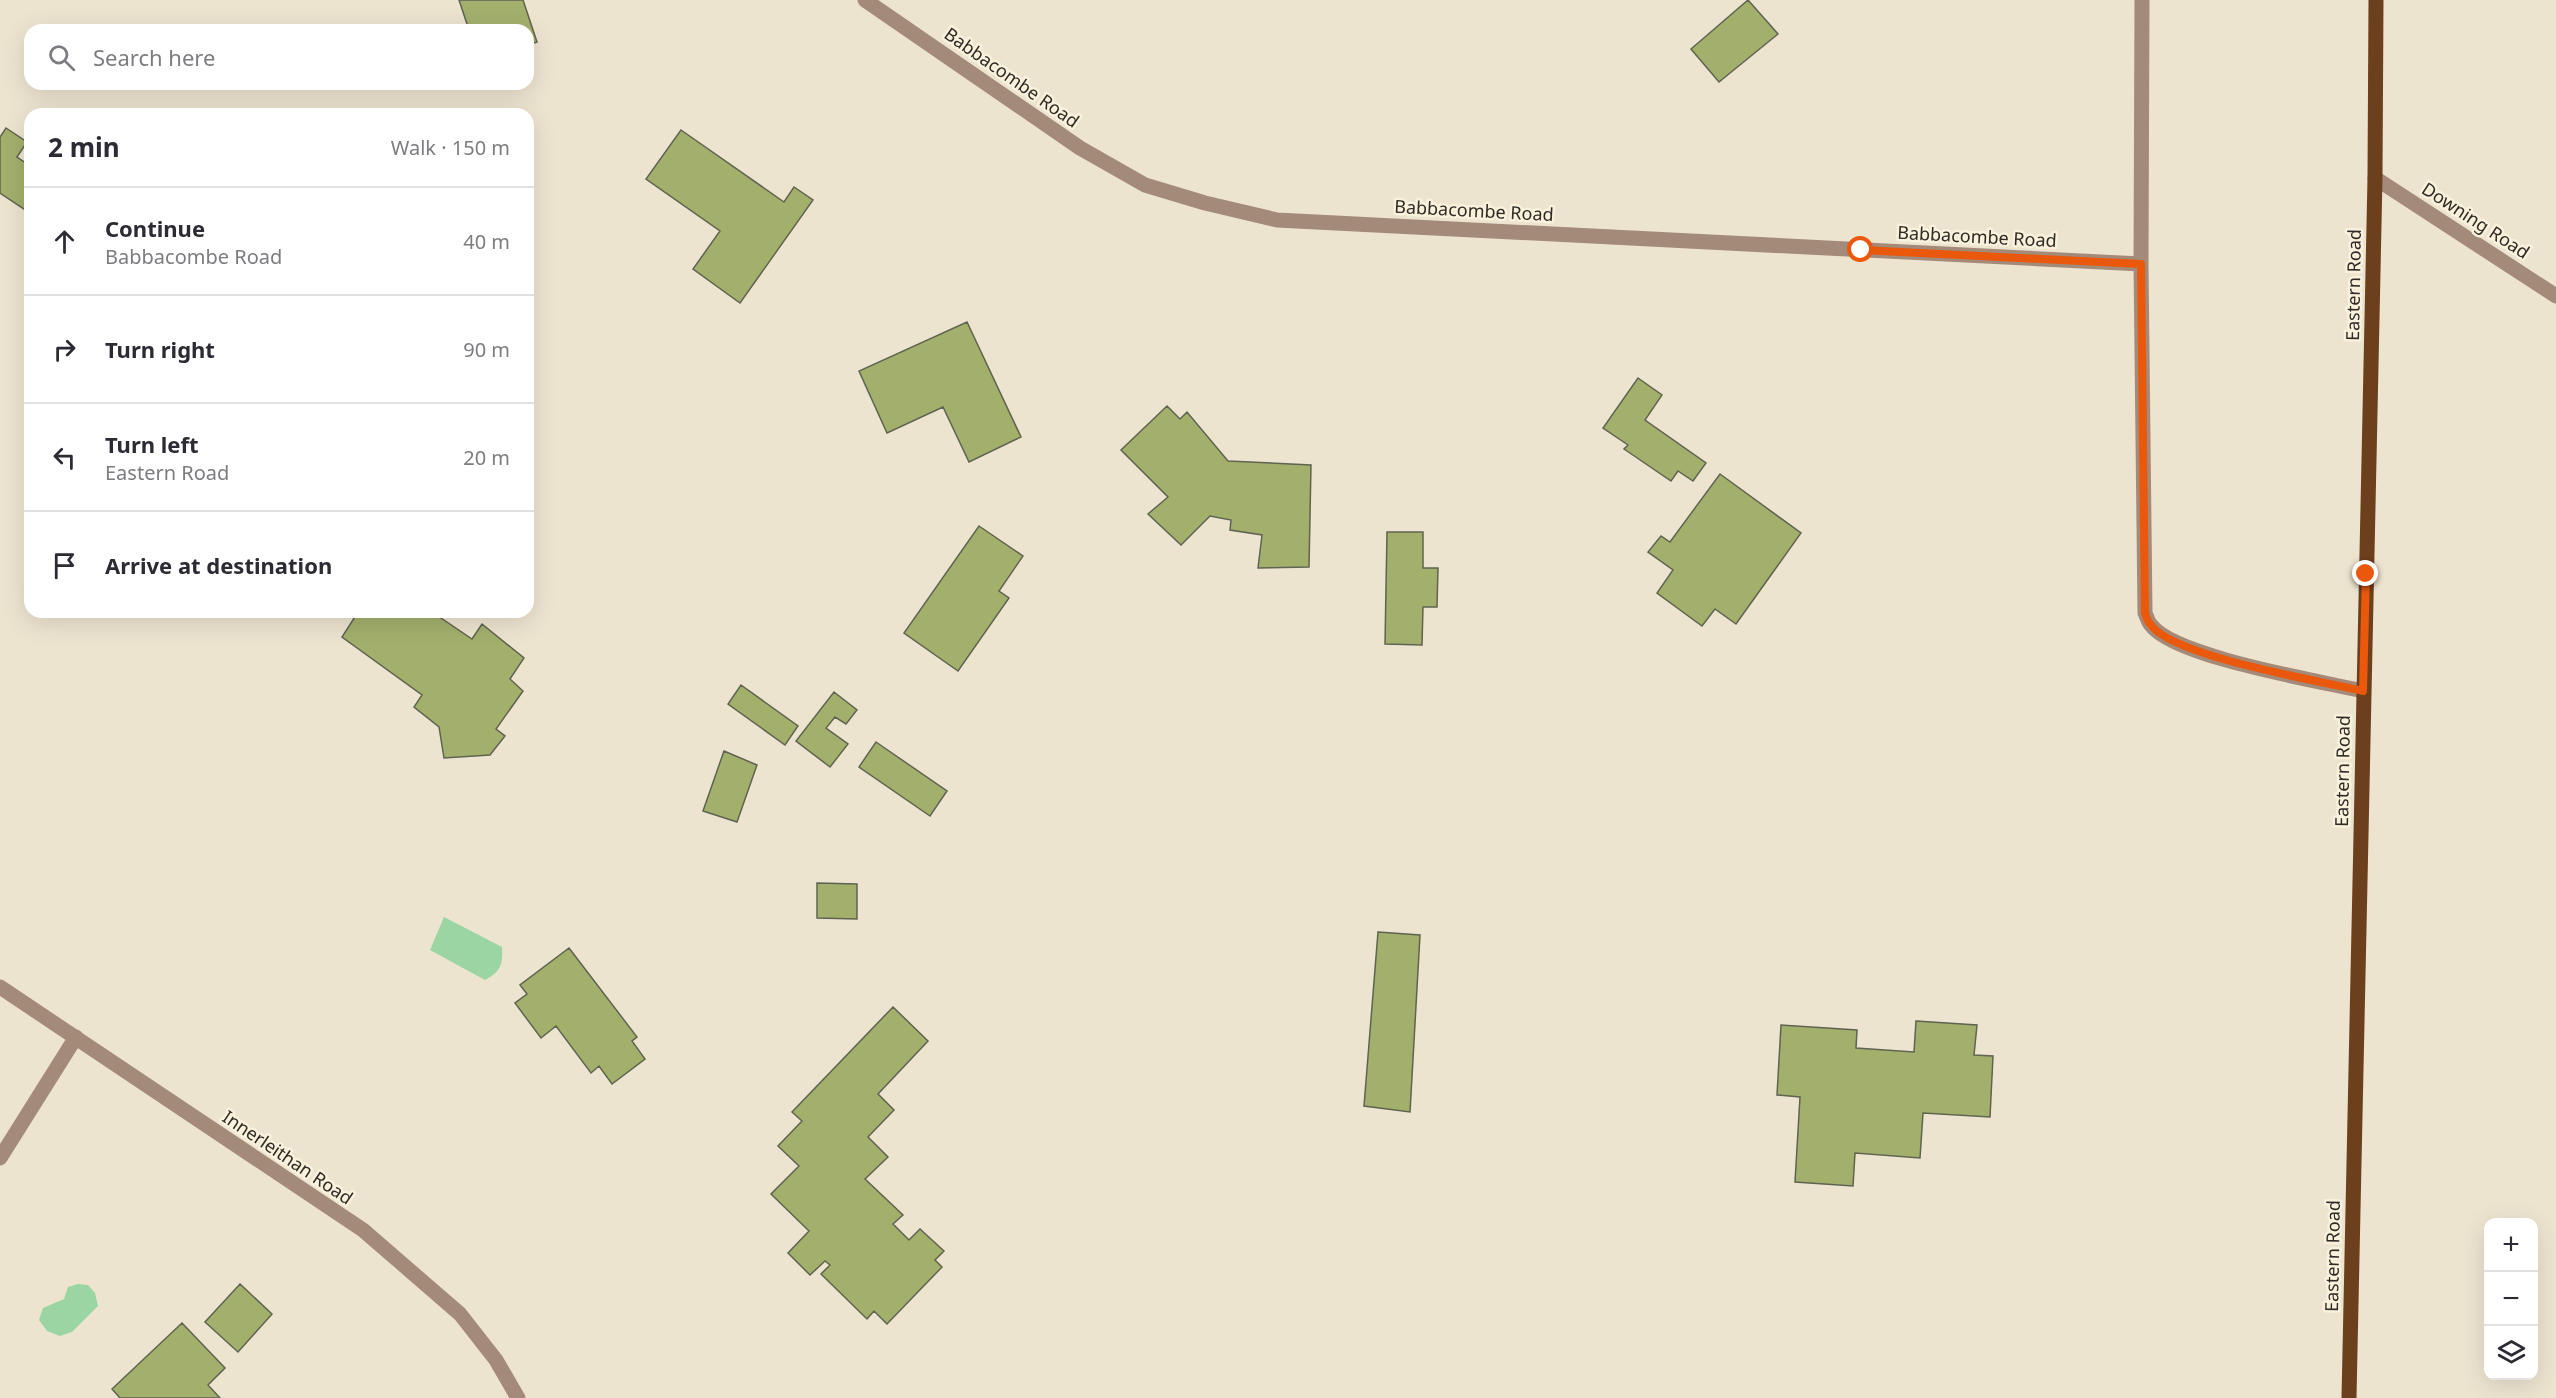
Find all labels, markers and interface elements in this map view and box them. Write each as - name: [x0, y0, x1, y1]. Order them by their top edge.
- street label: Babbacombe Road: [940, 21, 1084, 133]
- search box: [24, 24, 534, 90]
- icon: search: [45, 41, 78, 74]
- text: Search here: [93, 42, 215, 72]
- text: 2 min: [48, 129, 120, 165]
- text: Walk · 150 m: [391, 134, 510, 161]
- street label: Downing Road: [2418, 176, 2534, 264]
- street label: Babbacombe Road: [1394, 194, 1554, 226]
- text: Continue: [105, 213, 205, 243]
- street label: Babbacombe Road: [1897, 220, 2057, 252]
- icon: ahead: [48, 225, 81, 258]
- text: 40 m: [463, 228, 510, 255]
- street label: Eastern Road: [2340, 229, 2366, 341]
- route start: [1847, 236, 1873, 262]
- text: Babbacombe Road: [105, 243, 282, 270]
- icon: right: [48, 333, 81, 366]
- text: Turn right: [105, 334, 215, 364]
- text: 90 m: [463, 336, 510, 363]
- text: Turn left: [105, 429, 199, 459]
- icon: left: [48, 441, 81, 474]
- text: 20 m: [463, 444, 510, 471]
- text: Eastern Road: [105, 459, 229, 486]
- icon: arrive: [48, 549, 81, 582]
- text: Arrive at destination: [105, 550, 332, 580]
- route end: [2352, 560, 2378, 586]
- street label: Eastern Road: [2329, 715, 2355, 827]
- street label: Innerleithan Road: [218, 1105, 358, 1209]
- street label: Eastern Road: [2319, 1200, 2345, 1312]
- map controls: [2484, 1218, 2538, 1380]
- button: +: [2484, 1218, 2538, 1272]
- button: −: [2484, 1272, 2538, 1326]
- button: layers: [2484, 1326, 2538, 1380]

